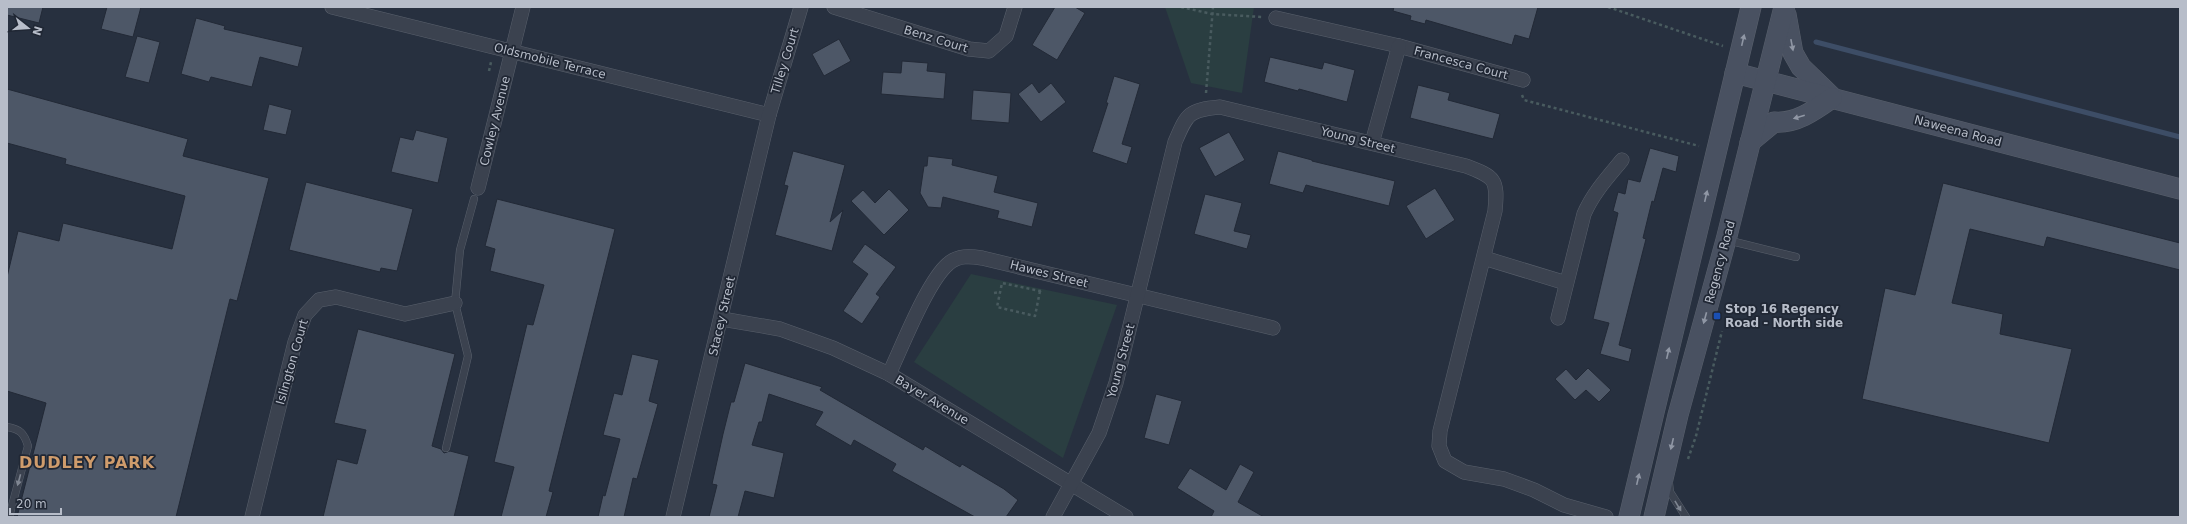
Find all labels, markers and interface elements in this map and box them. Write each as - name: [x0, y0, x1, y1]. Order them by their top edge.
- north arrow: [8, 8, 48, 48]
- street label: Benz Court: [902, 23, 970, 55]
- text: N: [30, 24, 45, 37]
- street label: Tilley Court: [768, 26, 802, 97]
- one-way arrow: [1740, 34, 1746, 46]
- one-way arrow: [1789, 39, 1795, 52]
- street label: Oldsmobile Terrace: [493, 40, 607, 82]
- street label: Francesca Court: [1412, 44, 1510, 82]
- street label: Cowley Avenue: [477, 75, 513, 167]
- street label: Naweena Road: [1913, 113, 2003, 149]
- one-way arrow: [1792, 114, 1804, 120]
- street label: Young Street: [1318, 124, 1397, 156]
- one-way arrow: [1703, 189, 1709, 202]
- street label: Regency Road: [1702, 219, 1738, 305]
- street label: Hawes Street: [1008, 258, 1090, 291]
- street label: Stacey Street: [706, 275, 738, 357]
- place label: Stop 16 Regency Road - North side: [1725, 302, 1843, 330]
- marker: Stop 16 Regency Road - North side: [1712, 311, 1722, 321]
- one-way arrow: [1702, 313, 1708, 325]
- street label: Islington Court: [273, 317, 311, 406]
- street label: Young Street: [1104, 322, 1138, 401]
- one-way arrow: [1666, 346, 1672, 359]
- street label: Bayer Avenue: [893, 373, 971, 427]
- one-way arrow: [1668, 438, 1674, 450]
- district label: DUDLEY PARK: [19, 453, 155, 472]
- one-way arrow: [1635, 473, 1641, 485]
- one-way arrow: [16, 474, 22, 486]
- scale bar: [10, 490, 61, 516]
- text: 20 m: [16, 497, 47, 511]
- one-way arrow: [1675, 500, 1682, 512]

